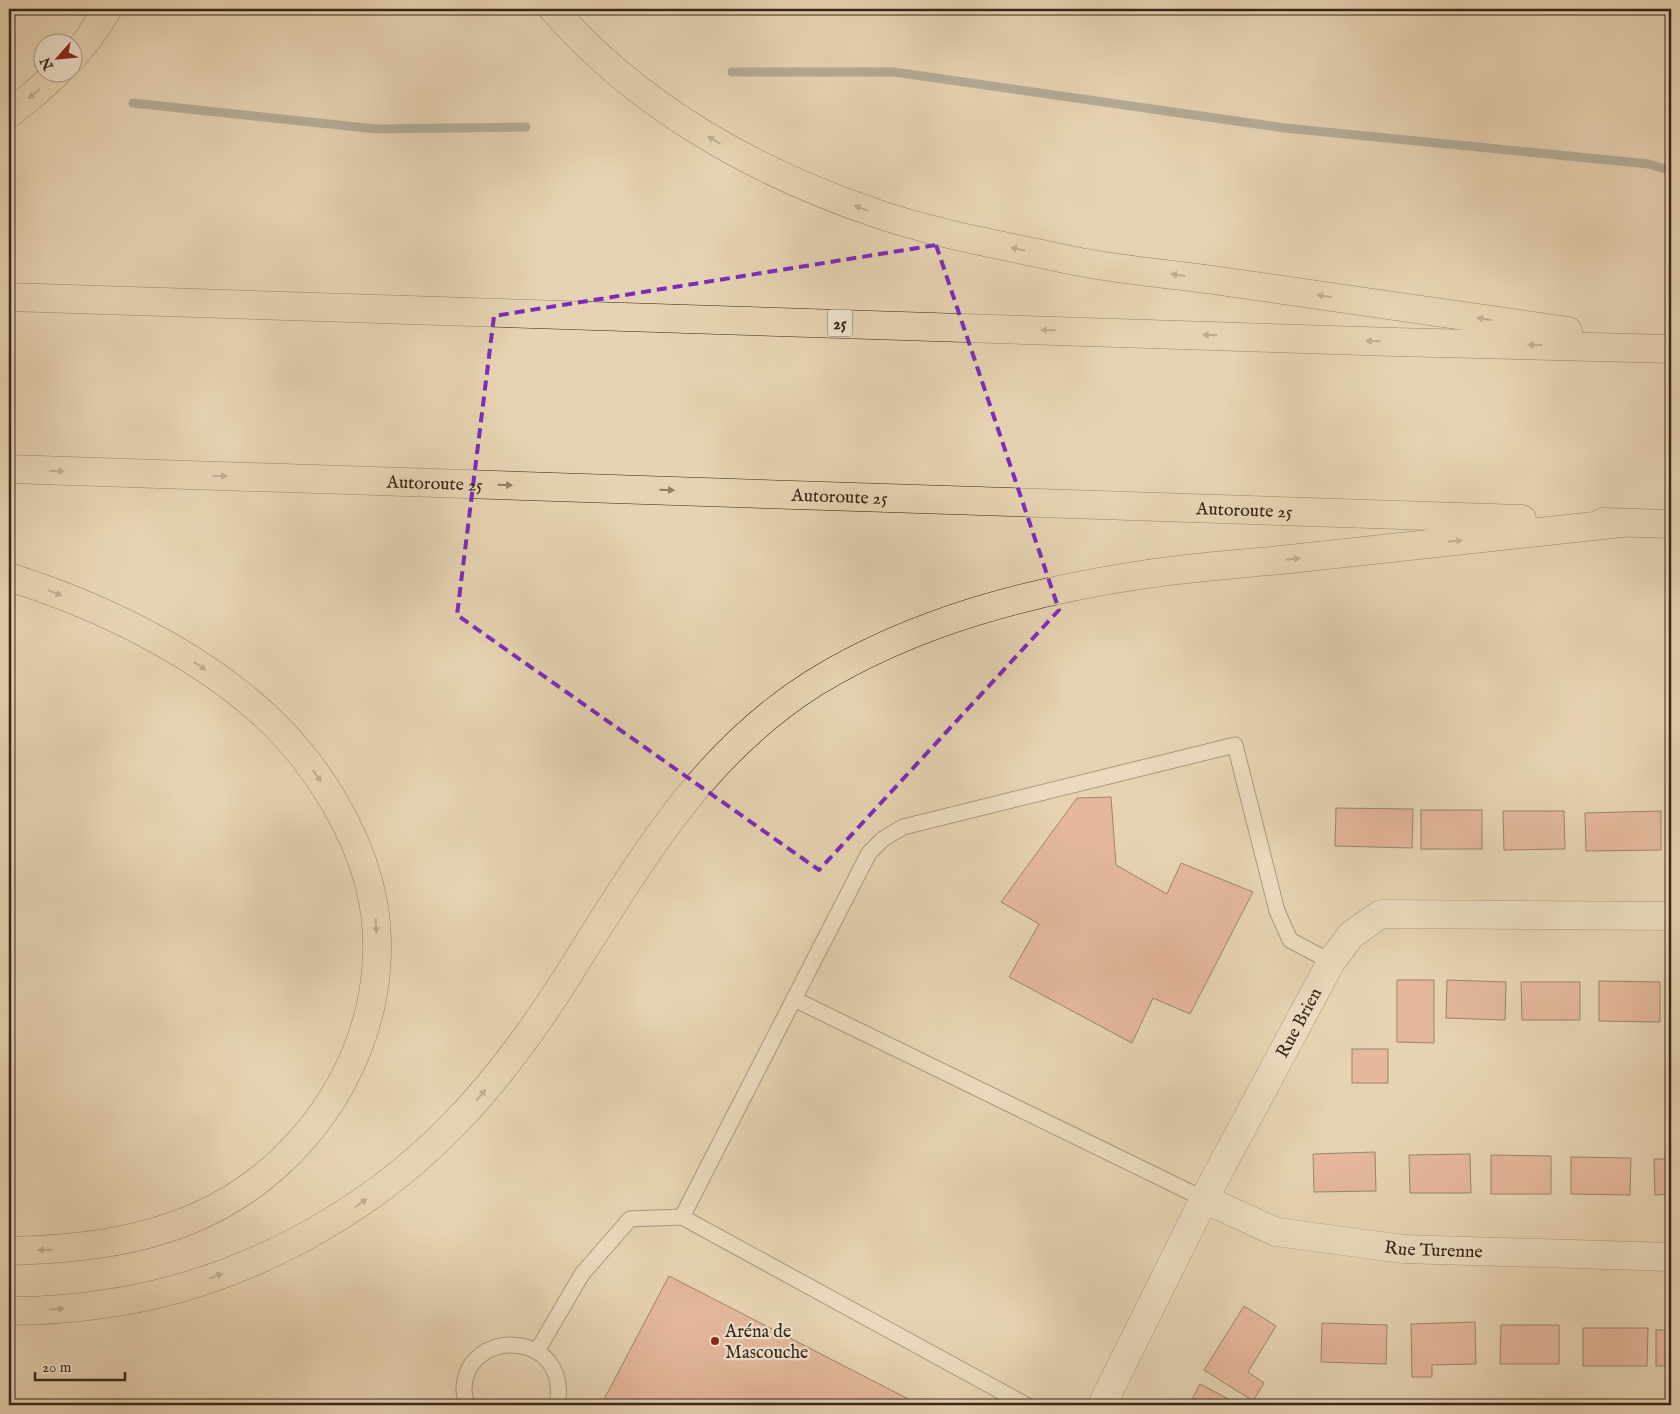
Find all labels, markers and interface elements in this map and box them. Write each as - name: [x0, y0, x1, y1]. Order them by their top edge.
- north arrow: [32, 32, 82, 82]
- text: N: [37, 54, 59, 74]
- one-way arrow: [28, 88, 40, 99]
- one-way arrow: [707, 135, 721, 144]
- one-way arrow: [853, 204, 868, 212]
- one-way arrow: [1011, 245, 1026, 253]
- one-way arrow: [1170, 271, 1186, 279]
- one-way arrow: [1315, 292, 1331, 300]
- road number: 25: [828, 309, 852, 336]
- one-way arrow: [1476, 315, 1492, 323]
- one-way arrow: [1040, 325, 1056, 333]
- one-way arrow: [1202, 330, 1218, 338]
- one-way arrow: [1364, 337, 1380, 345]
- one-way arrow: [1527, 341, 1543, 349]
- one-way arrow: [50, 467, 66, 475]
- street label: Autoroute 25: [385, 471, 484, 498]
- one-way arrow: [212, 472, 228, 480]
- one-way arrow: [497, 482, 513, 490]
- street label: Autoroute 25: [790, 485, 888, 511]
- one-way arrow: [659, 487, 675, 495]
- street label: Autoroute 25: [1195, 498, 1293, 524]
- one-way arrow: [1447, 537, 1463, 545]
- one-way arrow: [1286, 555, 1302, 563]
- one-way arrow: [48, 589, 63, 597]
- one-way arrow: [193, 661, 207, 671]
- one-way arrow: [312, 770, 322, 783]
- one-way arrow: [372, 918, 380, 934]
- street label: Rue Brien: [1272, 984, 1328, 1062]
- one-way arrow: [475, 1089, 487, 1101]
- one-way arrow: [354, 1198, 368, 1208]
- street label: Rue Turenne: [1383, 1237, 1483, 1264]
- one-way arrow: [37, 1246, 53, 1254]
- one-way arrow: [209, 1272, 224, 1280]
- one-way arrow: [50, 1305, 66, 1313]
- place label: Aréna de Mascouche: [724, 1321, 808, 1365]
- marker: Aréna de Mascouche: [709, 1335, 721, 1347]
- scale bar: [35, 1349, 125, 1381]
- text: 20 m: [42, 1358, 72, 1377]

